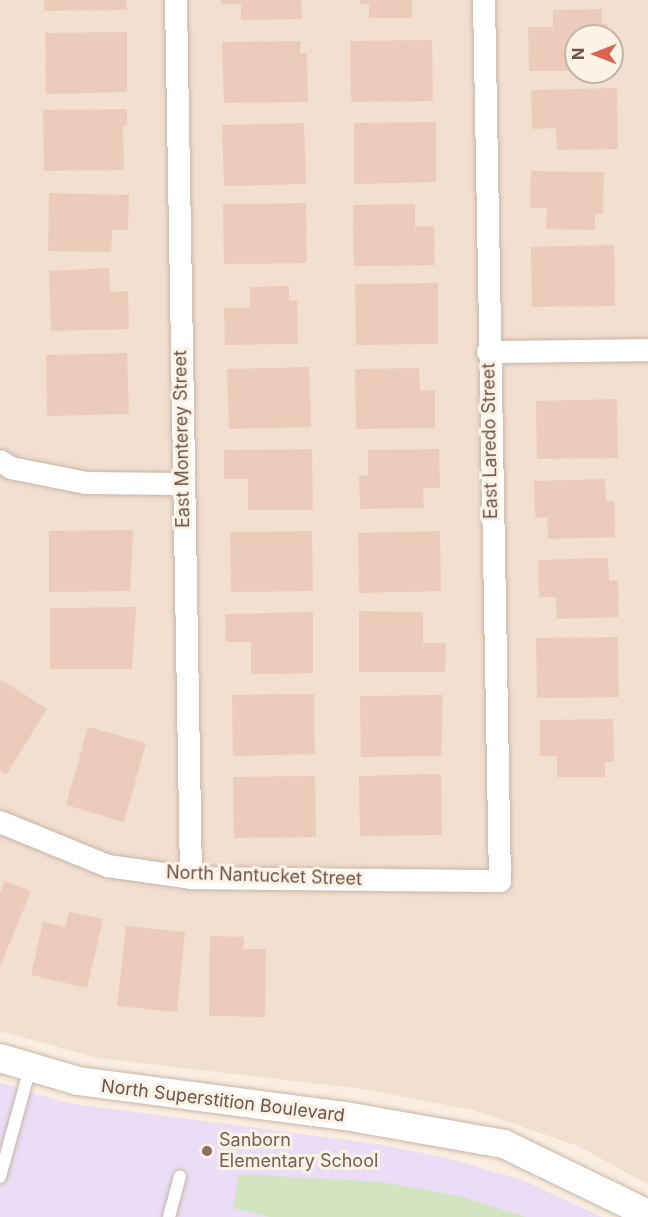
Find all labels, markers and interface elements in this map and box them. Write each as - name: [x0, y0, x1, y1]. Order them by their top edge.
- north arrow: [564, 24, 624, 84]
- text: N: [568, 48, 588, 60]
- street label: East Monterey Street: [170, 350, 194, 528]
- street label: East Laredo Street: [478, 363, 502, 519]
- street label: North Nantucket Street: [166, 862, 362, 890]
- street label: North Superstition Boulevard: [100, 1075, 346, 1127]
- place label: Sanborn Elementary School: [219, 1130, 378, 1172]
- marker: Sanborn Elementary School: [200, 1144, 214, 1158]

